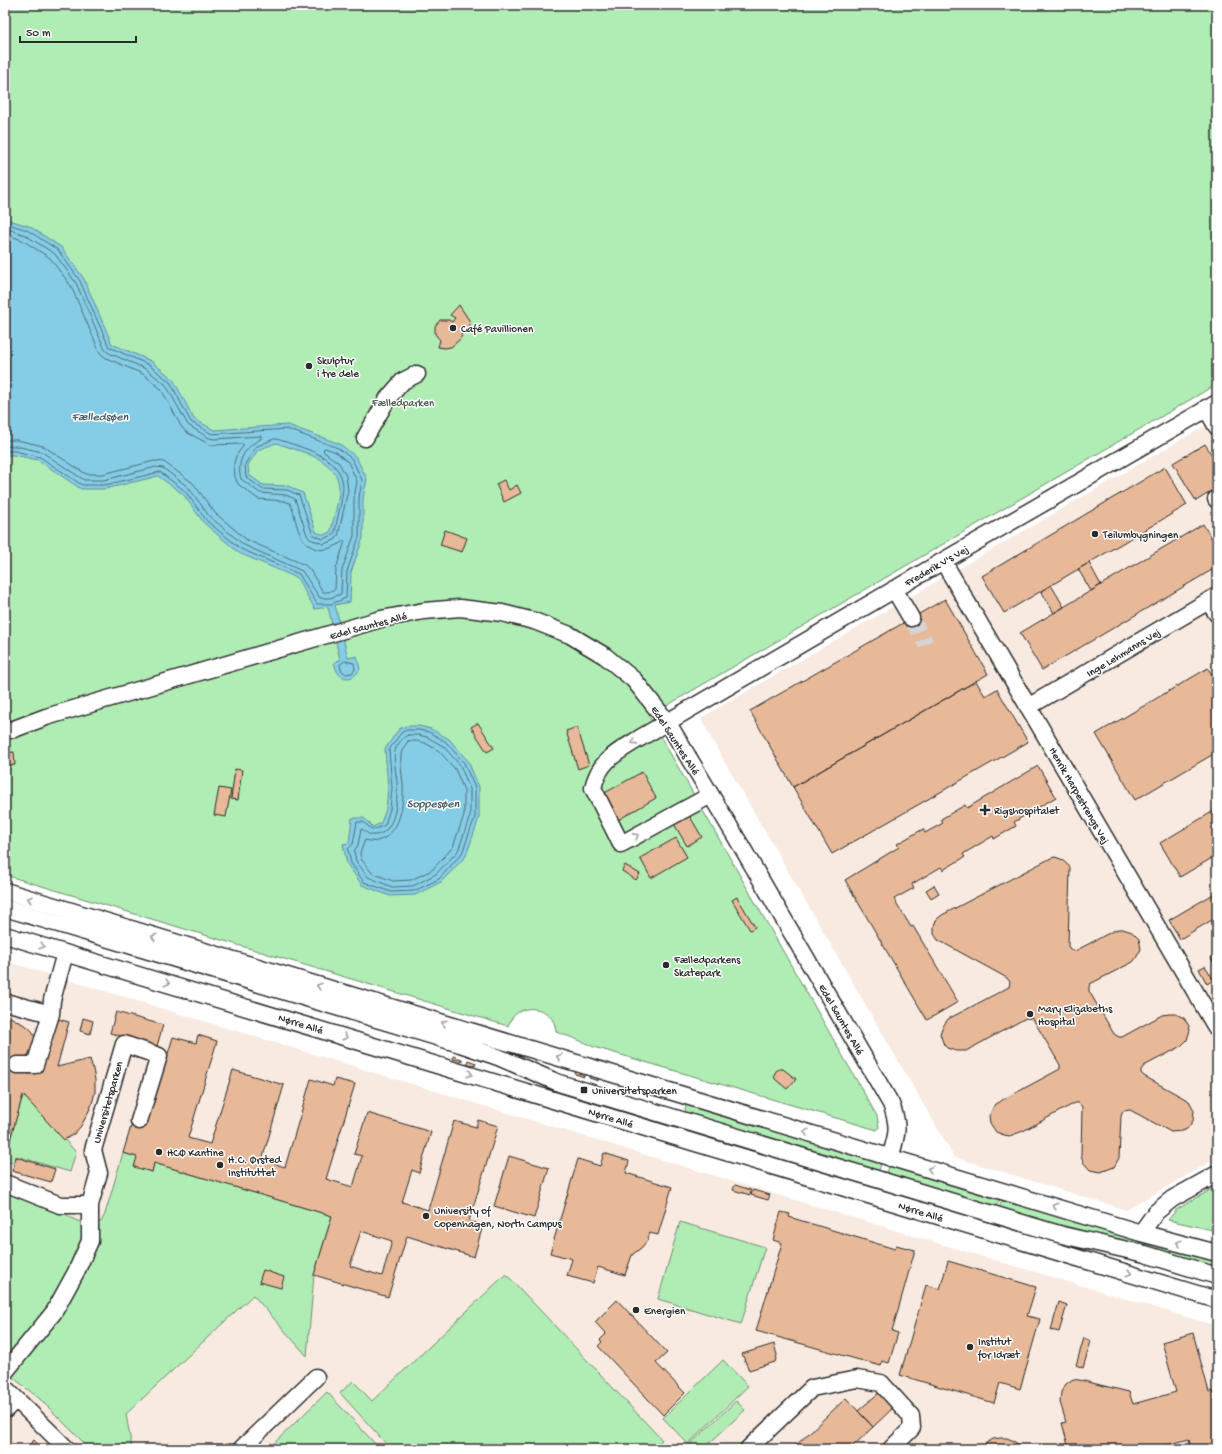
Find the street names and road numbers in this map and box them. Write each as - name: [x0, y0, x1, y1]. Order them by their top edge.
- street label: Frederik V's Vej: [902, 544, 971, 590]
- street label: Edel Sauntes Allé: [329, 611, 409, 643]
- street label: Inge Lehmanns Vej: [1085, 627, 1163, 681]
- street label: Edel Sauntes Allé: [648, 705, 701, 778]
- street label: Henrik Harpestrengs Vej: [1046, 746, 1111, 846]
- street label: Edel Sauntes Allé: [815, 983, 865, 1058]
- street label: Nørre Allé: [277, 1012, 324, 1037]
- street label: Universitetsparken: [91, 1059, 127, 1145]
- street label: Nørre Allé: [587, 1106, 634, 1131]
- street label: Nørre Allé: [897, 1200, 944, 1225]

